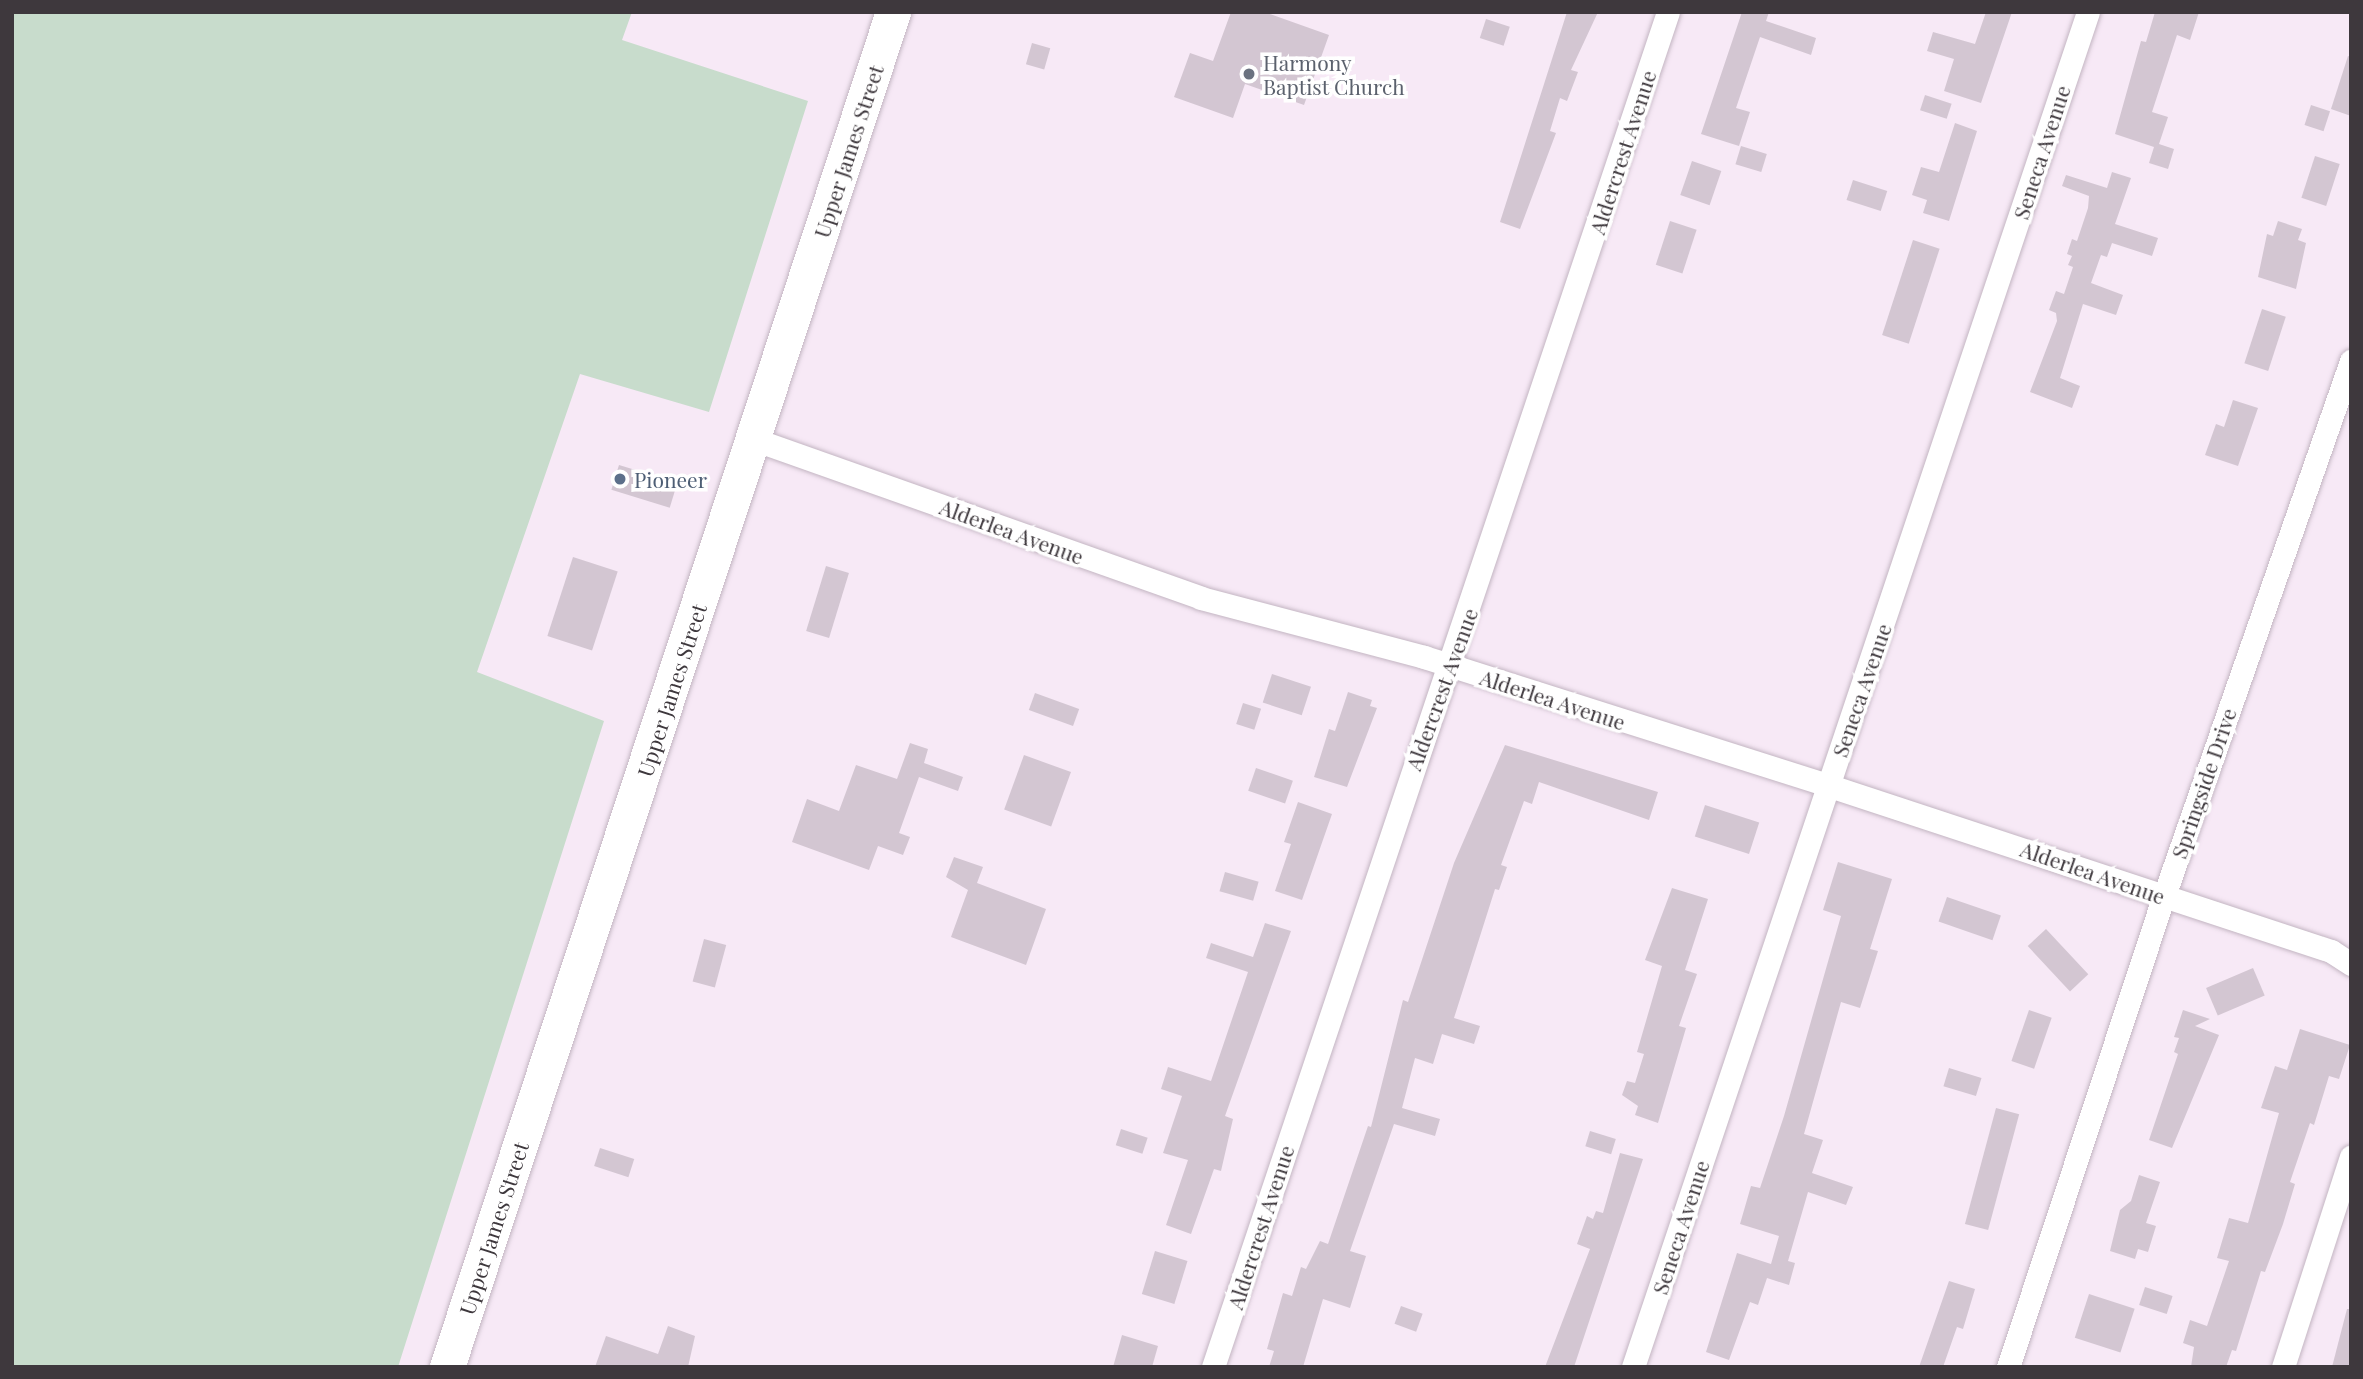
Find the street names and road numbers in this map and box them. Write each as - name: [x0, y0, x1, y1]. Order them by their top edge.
- street label: Upper James Street: [808, 61, 888, 241]
- street label: Aldercrest Avenue: [1583, 66, 1661, 238]
- street label: Seneca Avenue: [2007, 81, 2075, 223]
- street label: Alderlea Avenue: [936, 493, 1088, 569]
- street label: Upper James Street: [631, 600, 711, 780]
- street label: Aldercrest Avenue: [1400, 604, 1482, 774]
- street label: Seneca Avenue: [1826, 620, 1896, 760]
- street label: Alderlea Avenue: [1477, 664, 1629, 734]
- street label: Springside Drive: [2165, 705, 2241, 861]
- street label: Alderlea Avenue: [2017, 835, 2169, 909]
- street label: Upper James Street: [453, 1138, 533, 1318]
- street label: Aldercrest Avenue: [1221, 1141, 1299, 1313]
- street label: Seneca Avenue: [1646, 1156, 1714, 1298]

